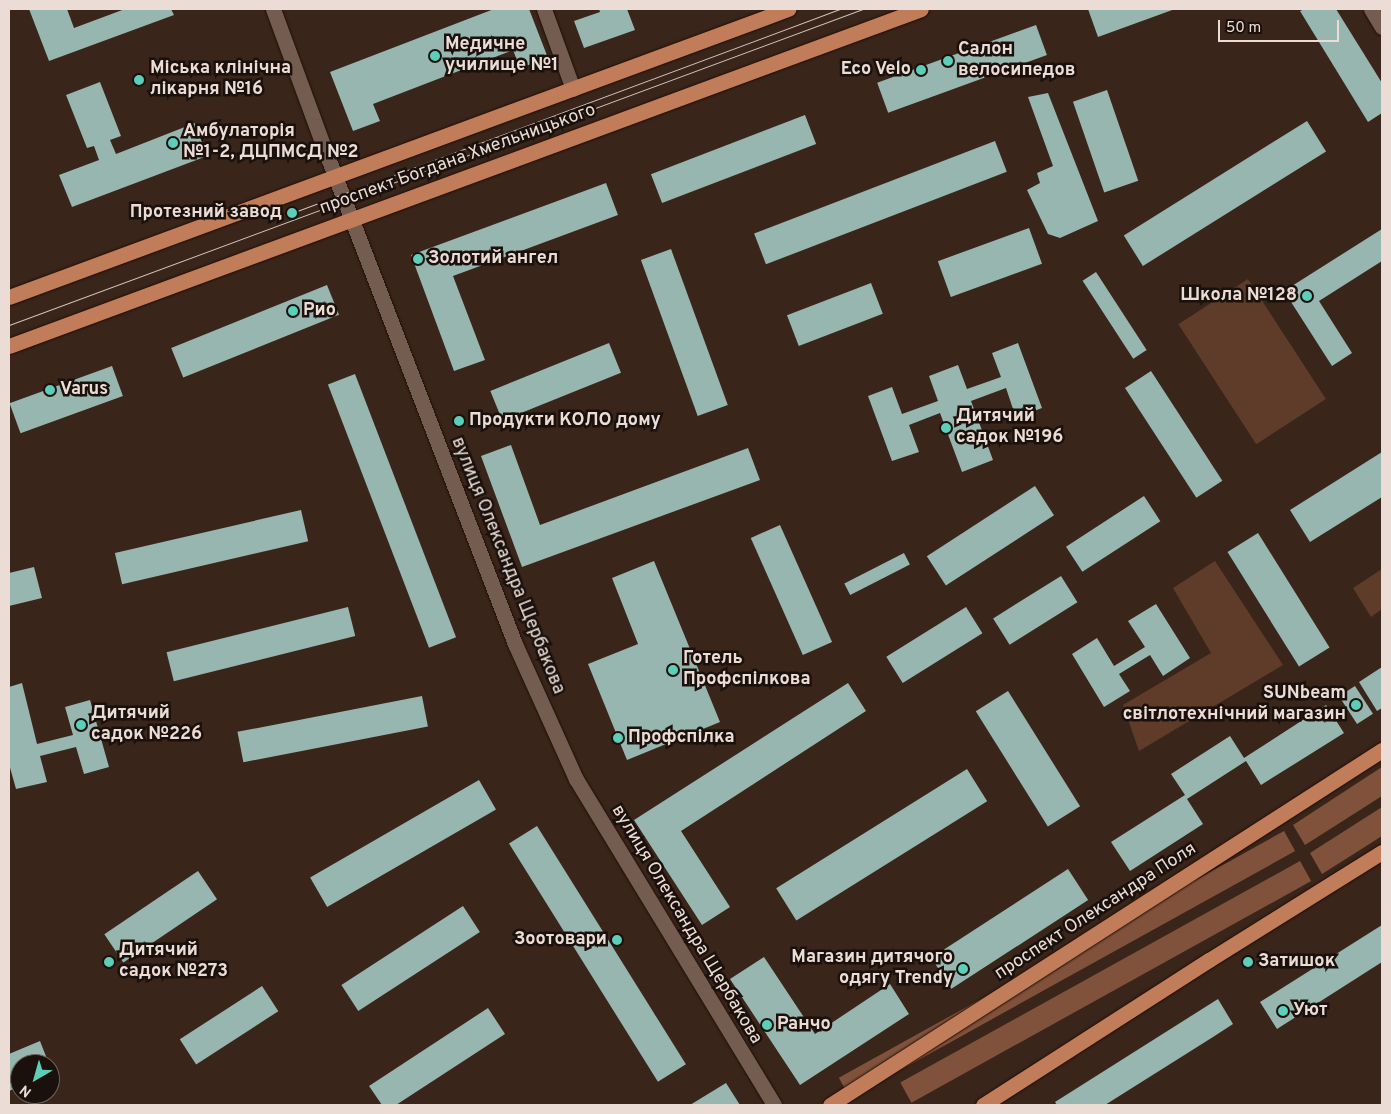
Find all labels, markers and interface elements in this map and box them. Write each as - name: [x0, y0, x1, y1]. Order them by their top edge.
- scale bar: [1221, 10, 1342, 42]
- text: 50 m: [1226, 19, 1261, 38]
- place label: Медичне училище №1: [445, 35, 558, 78]
- place label: Салон велосипедов: [958, 40, 1076, 82]
- marker: Медичне училище №1: [429, 50, 441, 62]
- marker: Салон велосипедов: [942, 55, 954, 67]
- place label: Міська клінічна лікарня №16: [150, 59, 291, 102]
- place label: Eco Velo: [840, 59, 911, 81]
- marker: Eco Velo: [915, 64, 927, 76]
- marker: Міська клінічна лікарня №16: [132, 73, 146, 87]
- street label: проспект Богдана Хмельницького: [317, 100, 599, 220]
- place label: Амбулаторія №1-2, ДЦПМСД №2: [183, 122, 358, 164]
- marker: Амбулаторія №1-2, ДЦПМСД №2: [167, 137, 179, 149]
- place label: Протезний завод: [130, 202, 282, 224]
- marker: Протезний завод: [286, 207, 298, 219]
- place label: Золотий ангел: [428, 248, 558, 270]
- marker: Золотий ангел: [412, 253, 424, 265]
- place label: Школа №128: [1180, 285, 1297, 307]
- marker: Школа №128: [1301, 290, 1313, 302]
- place label: Рио: [303, 300, 336, 322]
- marker: Рио: [287, 305, 299, 317]
- place label: Varus: [60, 379, 108, 401]
- marker: Varus: [44, 384, 56, 396]
- place label: Дитячий садок №196: [956, 407, 1063, 449]
- place label: Продукти КОЛО дому: [469, 410, 661, 432]
- marker: Продукти КОЛО дому: [453, 415, 465, 427]
- marker: Дитячий садок №196: [940, 422, 952, 434]
- street label: вулиця Олександра Щербакова: [445, 435, 569, 697]
- place label: Готель Профспілкова: [683, 649, 810, 692]
- marker: Готель Профспілкова: [667, 664, 679, 676]
- place label: SUNbeam світлотехнічний магазин: [1123, 684, 1346, 726]
- marker: SUNbeam світлотехнічний магазин: [1350, 699, 1362, 711]
- place label: Дитячий садок №226: [91, 704, 202, 746]
- marker: Дитячий садок №226: [75, 719, 87, 731]
- place label: Профспілка: [628, 727, 735, 749]
- marker: Профспілка: [612, 732, 624, 744]
- street label: вулиця Олександра Щербакова: [606, 802, 766, 1048]
- street label: проспект Олександра Поля: [991, 839, 1201, 985]
- place label: Зоотовари: [514, 929, 607, 951]
- marker: Зоотовари: [611, 934, 623, 946]
- place label: Дитячий садок №273: [119, 941, 228, 984]
- place label: Магазин дитячого одягу Trendy: [791, 948, 953, 991]
- place label: Затишок: [1258, 951, 1335, 973]
- marker: Дитячий садок №273: [103, 956, 115, 968]
- marker: Затишок: [1242, 956, 1254, 968]
- marker: Магазин дитячого одягу Trendy: [957, 963, 969, 975]
- place label: Уют: [1293, 1000, 1328, 1022]
- marker: Уют: [1277, 1005, 1289, 1017]
- place label: Ранчо: [777, 1014, 831, 1036]
- marker: Ранчо: [761, 1019, 773, 1031]
- north arrow: [10, 1054, 60, 1104]
- text: N: [17, 1081, 35, 1100]

